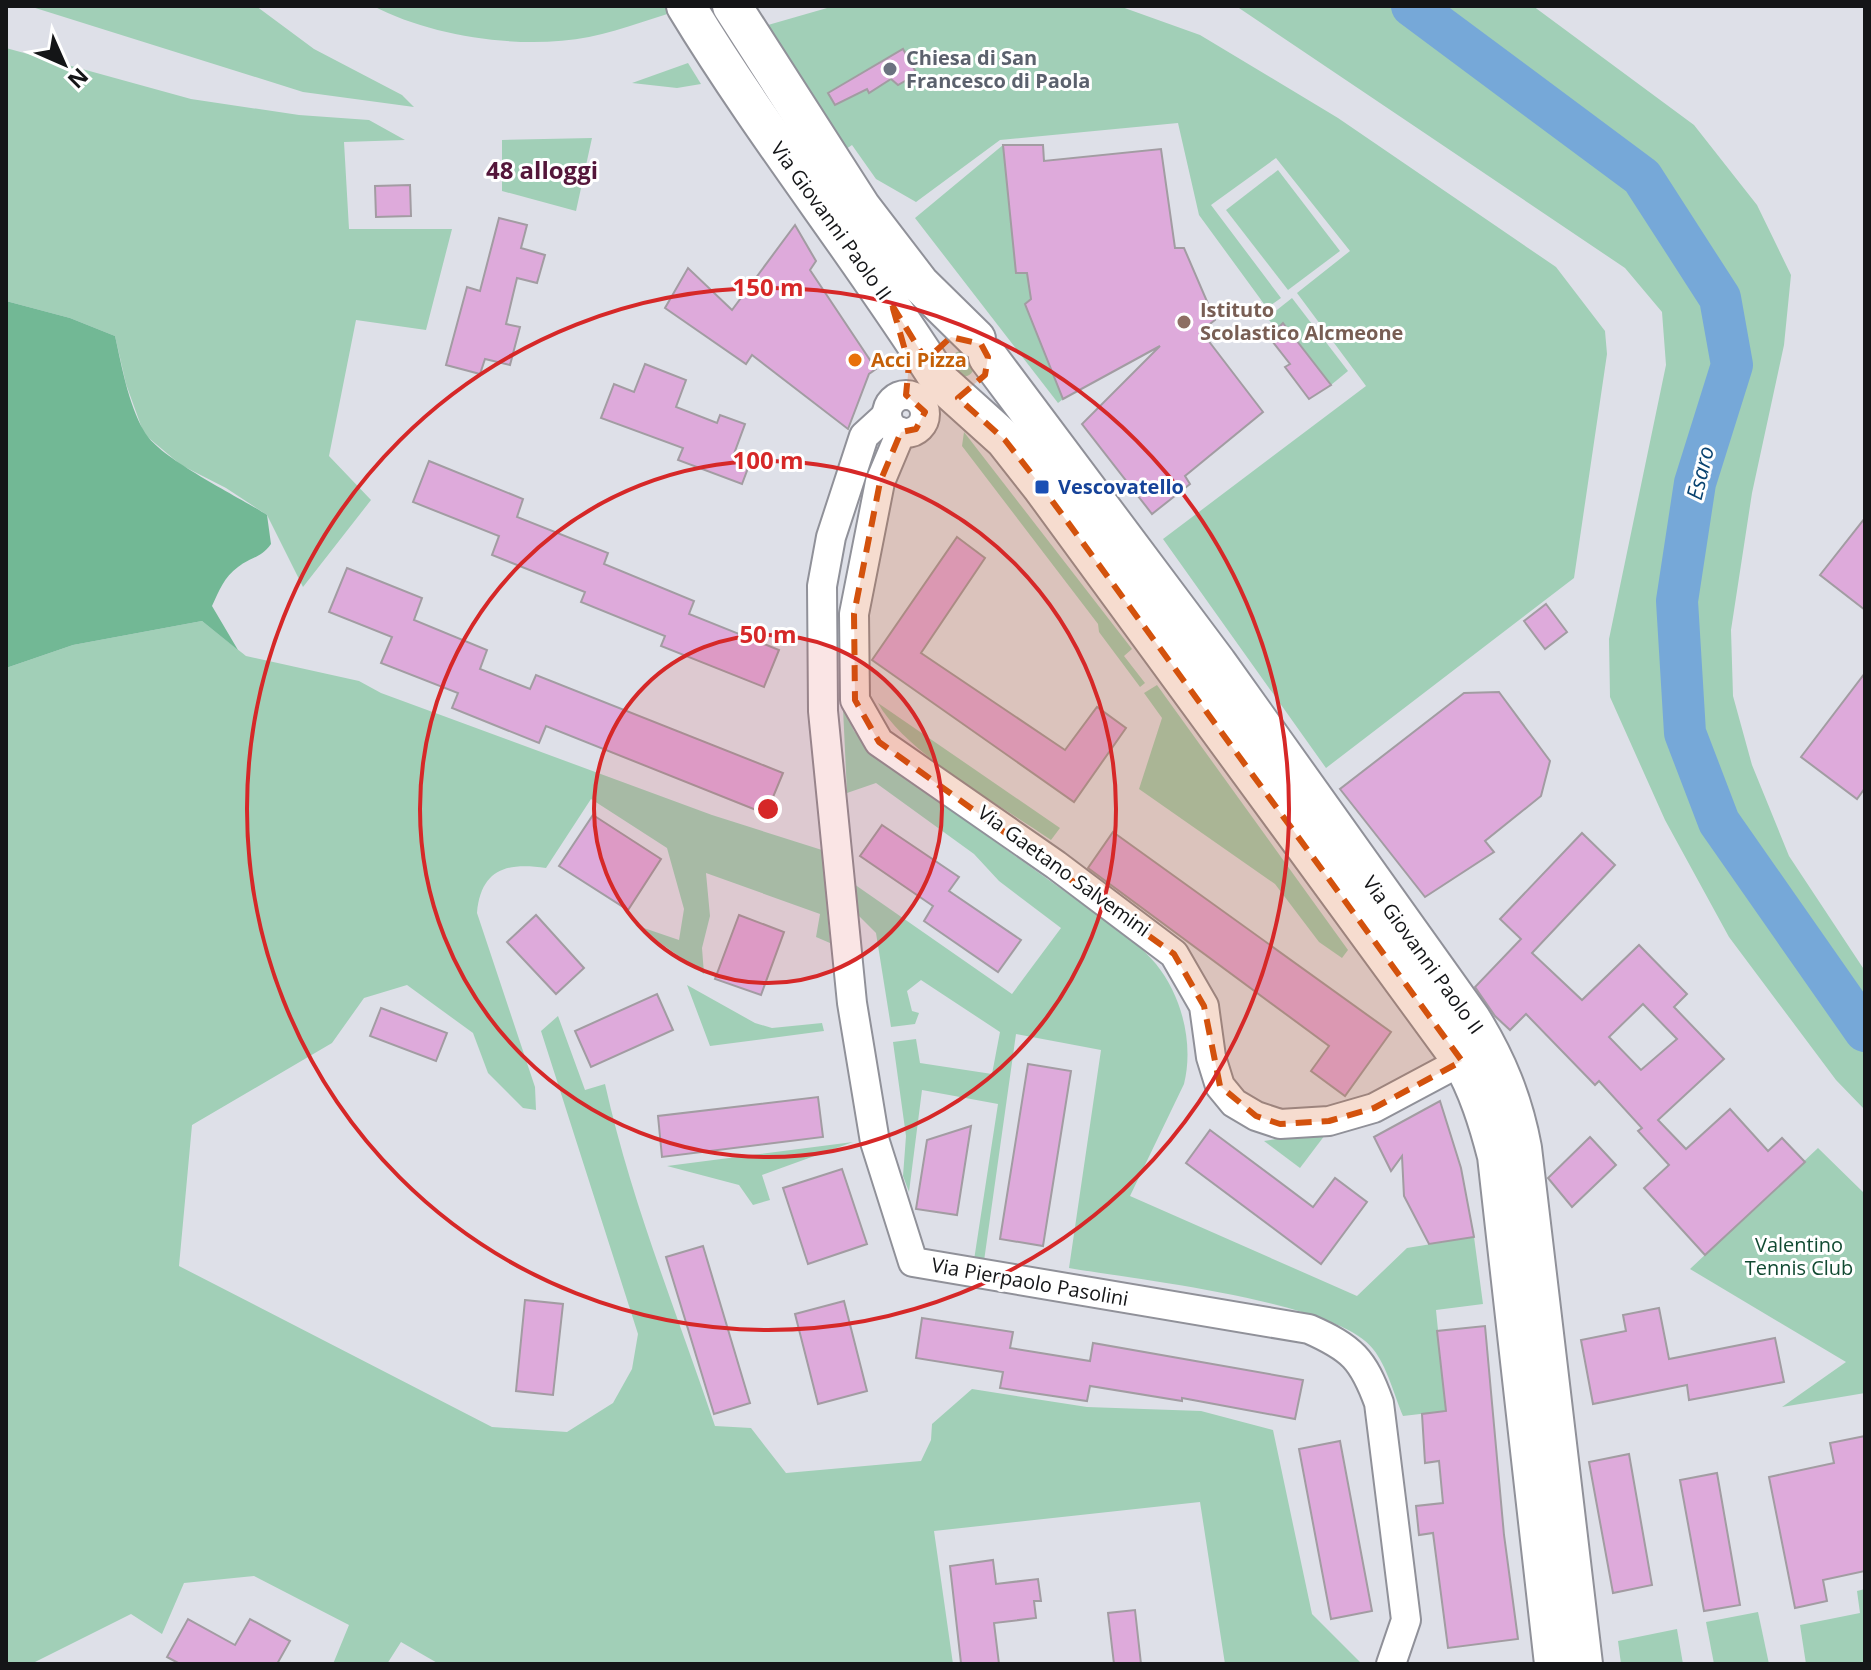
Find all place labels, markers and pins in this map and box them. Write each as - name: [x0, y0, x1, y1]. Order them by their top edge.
- place label: Chiesa di San Francesco di Paola: [906, 44, 1090, 94]
- marker: Chiesa di San Francesco di Paola: [881, 60, 899, 78]
- place label: Istituto Scolastico Alcmeone: [1200, 296, 1403, 346]
- marker: Istituto Scolastico Alcmeone: [1175, 313, 1193, 331]
- place label: Acci Pizza: [871, 346, 967, 373]
- marker: Acci Pizza: [846, 351, 864, 369]
- place label: Vescovatello: [1058, 473, 1184, 500]
- marker: Vescovatello: [1033, 478, 1051, 496]
- centre of rings: [754, 795, 782, 823]

